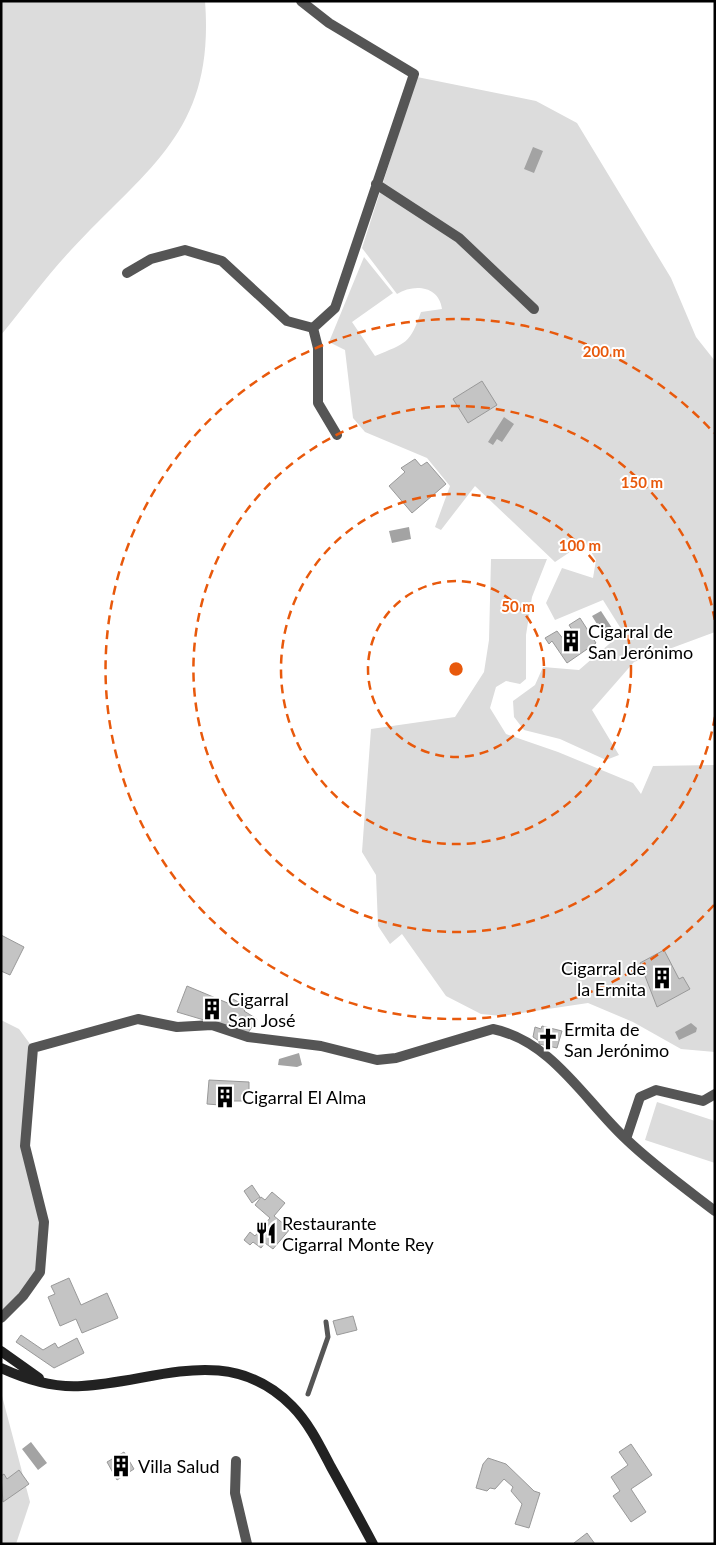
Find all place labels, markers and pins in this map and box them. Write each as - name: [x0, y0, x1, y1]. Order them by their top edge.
- place label: Cigarral de San Jerónimo: [588, 620, 693, 663]
- building icon: Cigarral de San Jerónimo: [558, 628, 584, 654]
- centre of rings: [447, 660, 465, 678]
- place label: Cigarral de la Ermita: [561, 957, 646, 1000]
- building icon: Cigarral de la Ermita: [649, 965, 675, 991]
- place label: Cigarral San José: [228, 988, 296, 1031]
- building icon: Cigarral San José: [199, 996, 225, 1022]
- place label: Ermita de San Jerónimo: [564, 1018, 669, 1061]
- church icon: Ermita de San Jerónimo: [535, 1026, 561, 1052]
- building icon: Cigarral El Alma: [212, 1084, 238, 1110]
- place label: Cigarral El Alma: [242, 1086, 366, 1108]
- place label: Restaurante Cigarral Monte Rey: [282, 1212, 434, 1255]
- restaurant icon: Restaurante Cigarral Monte Rey: [253, 1220, 279, 1246]
- building icon: Villa Salud: [108, 1453, 134, 1479]
- place label: Villa Salud: [138, 1455, 220, 1477]

